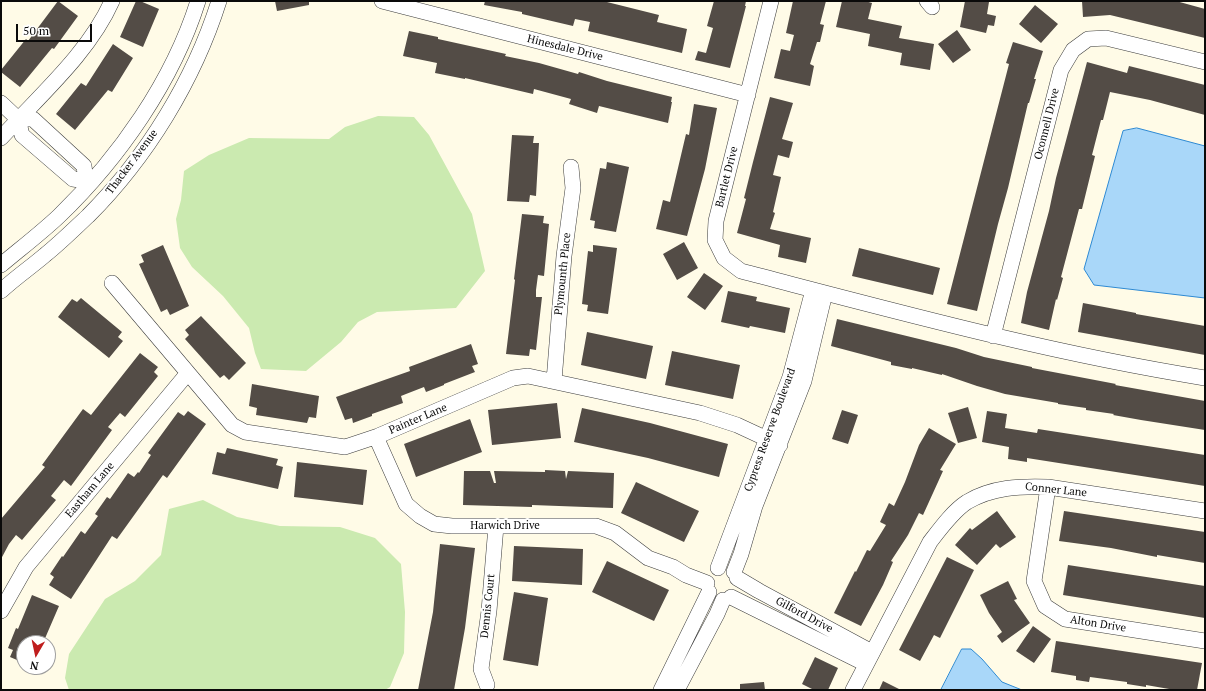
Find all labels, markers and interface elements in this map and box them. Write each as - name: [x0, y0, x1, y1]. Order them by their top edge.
- scale bar: [18, 16, 94, 42]
- text: 50 m: [23, 23, 49, 38]
- street label: Hinesdale Drive: [526, 32, 604, 64]
- street label: Oconnell Drive: [1032, 87, 1062, 161]
- street label: Thacker Avenue: [103, 127, 161, 197]
- street label: Bartlet Drive: [713, 145, 741, 209]
- street label: Plymounth Place: [552, 232, 574, 316]
- street label: Cypress Reserve Boulevard: [741, 366, 799, 494]
- street label: Painter Lane: [387, 401, 449, 437]
- street label: Eastham Lane: [63, 459, 117, 521]
- street label: Conner Lane: [1024, 480, 1088, 500]
- street label: Harwich Drive: [470, 519, 540, 533]
- street label: Dennis Court: [478, 573, 498, 639]
- street label: Gilford Drive: [773, 594, 835, 636]
- street label: Alton Drive: [1069, 613, 1127, 635]
- north arrow: [16, 635, 56, 675]
- text: N: [29, 658, 39, 673]

